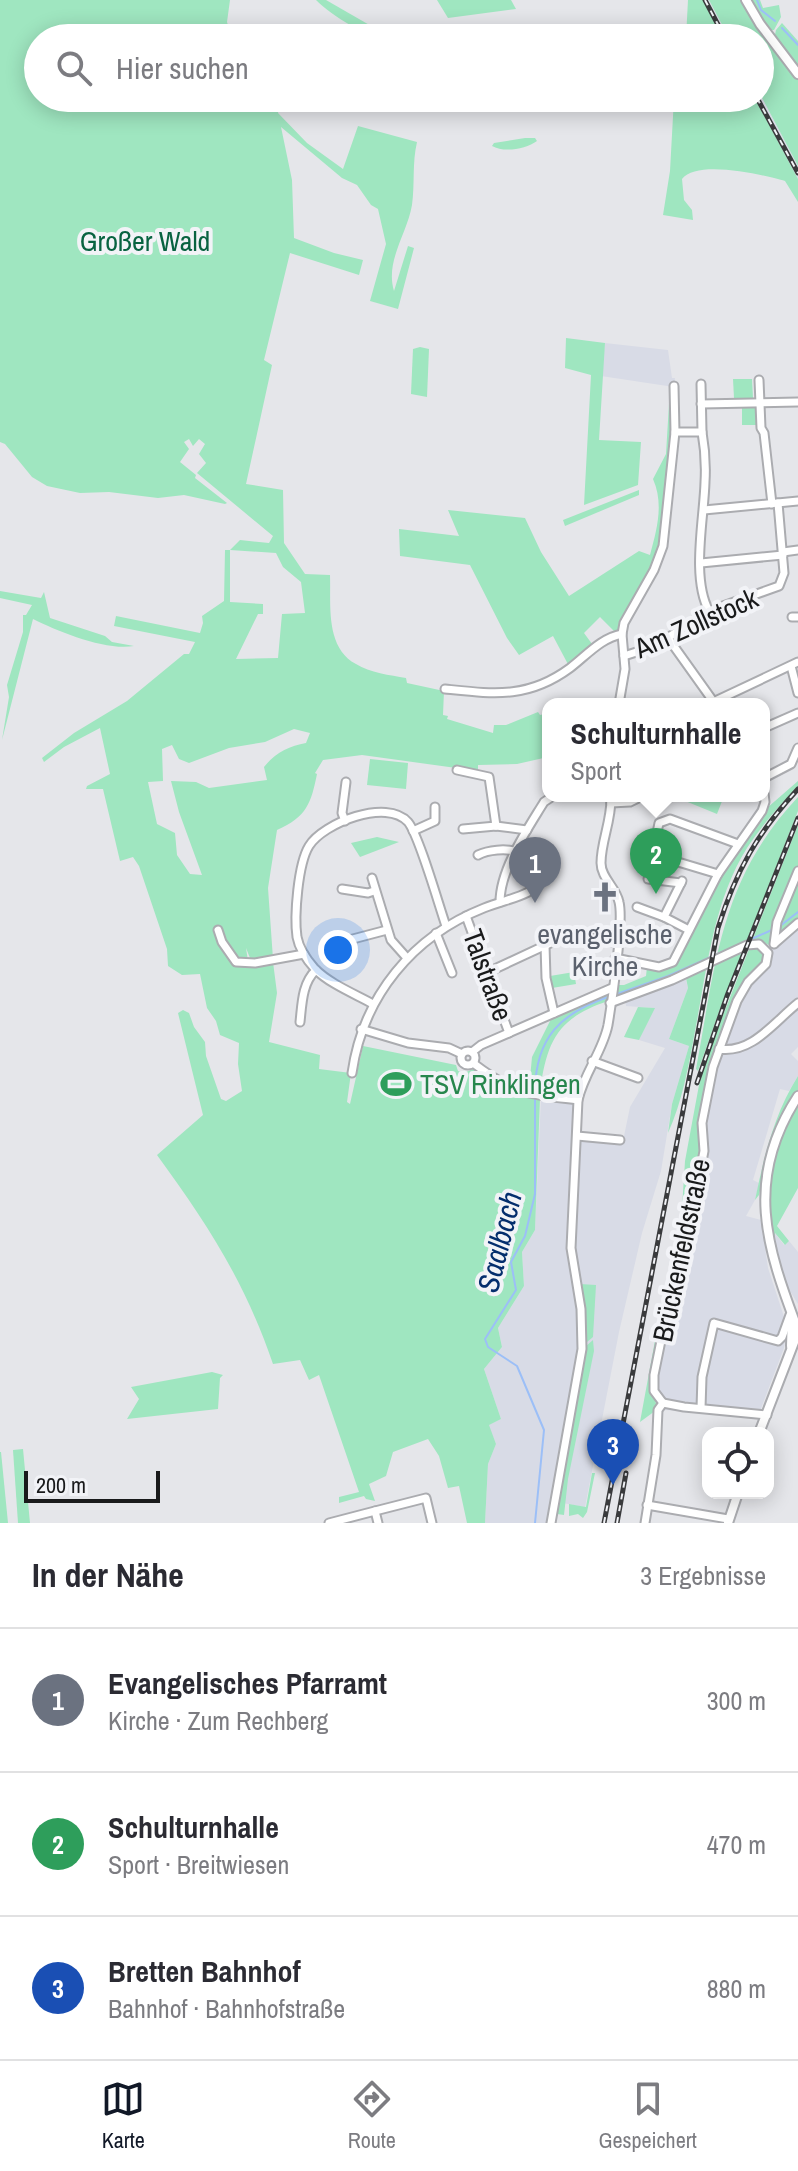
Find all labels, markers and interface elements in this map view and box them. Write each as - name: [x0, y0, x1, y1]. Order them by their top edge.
- search box: [24, 24, 774, 112]
- icon: search: [52, 46, 96, 90]
- text: Hier suchen: [116, 48, 249, 88]
- park label: Großer Wald: [80, 222, 210, 260]
- street label: Am Zollstock: [627, 579, 764, 667]
- popup: [542, 698, 770, 802]
- text: Schulturnhalle: [571, 713, 741, 753]
- text: Sport: [571, 753, 622, 788]
- pin: 2: [630, 828, 682, 894]
- pin: 1: [509, 837, 561, 903]
- church icon: evangelische Kirche: [588, 880, 622, 914]
- place label: evangelische Kirche: [537, 915, 673, 985]
- street label: Talstraße: [454, 924, 522, 1026]
- your location: [318, 930, 358, 970]
- place label: TSV Rinklingen: [420, 1065, 581, 1103]
- sports icon: TSV Rinklingen: [379, 1067, 413, 1101]
- street label: Brückenfeldstraße: [643, 1155, 719, 1345]
- water label: Saalbach: [467, 1187, 531, 1296]
- pin: 3: [587, 1419, 639, 1485]
- map controls: [702, 1427, 774, 1499]
- button: locate: [702, 1427, 774, 1499]
- scale bar: [24, 1467, 160, 1503]
- text: 200 m: [36, 1470, 86, 1500]
- text: In der Nähe: [32, 1552, 184, 1598]
- text: 3 Ergebnisse: [640, 1558, 766, 1593]
- text: Evangelisches Pfarramt: [108, 1663, 387, 1703]
- text: 1: [52, 1683, 64, 1718]
- text: 300 m: [707, 1683, 766, 1718]
- text: Kirche · Zum Rechberg: [108, 1703, 328, 1738]
- text: Schulturnhalle: [108, 1807, 279, 1847]
- text: 2: [52, 1827, 64, 1862]
- text: 470 m: [707, 1827, 766, 1862]
- text: Sport · Breitwiesen: [108, 1847, 289, 1882]
- text: Bretten Bahnhof: [108, 1951, 301, 1991]
- text: 3: [52, 1971, 64, 2006]
- text: 880 m: [707, 1971, 766, 2006]
- text: Bahnhof · Bahnhofstraße: [108, 1991, 345, 2026]
- tab: Karte: [101, 2077, 145, 2155]
- tab: Route: [348, 2077, 396, 2155]
- tab: Gespeichert: [598, 2077, 697, 2155]

